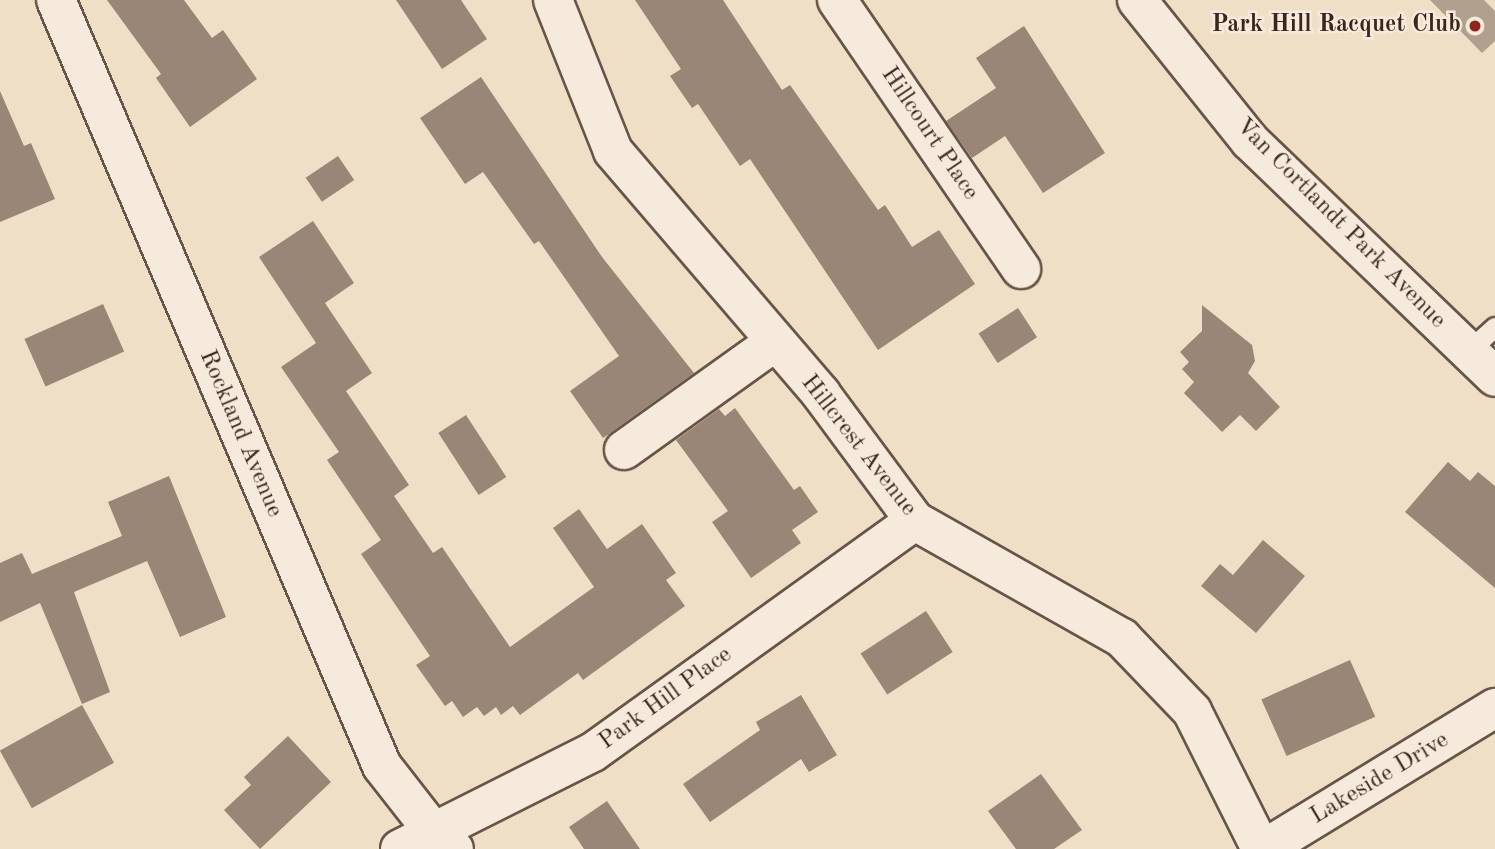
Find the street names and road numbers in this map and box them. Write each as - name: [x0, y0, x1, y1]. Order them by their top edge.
- street label: Hillcourt Place: [874, 62, 984, 206]
- street label: Van Cortlandt Park Avenue: [1229, 113, 1451, 335]
- street label: Rockland Avenue: [192, 346, 288, 522]
- street label: Hillcrest Avenue: [794, 370, 922, 522]
- street label: Park Hill Place: [594, 641, 738, 757]
- street label: Lakeside Drive: [1306, 726, 1454, 832]

